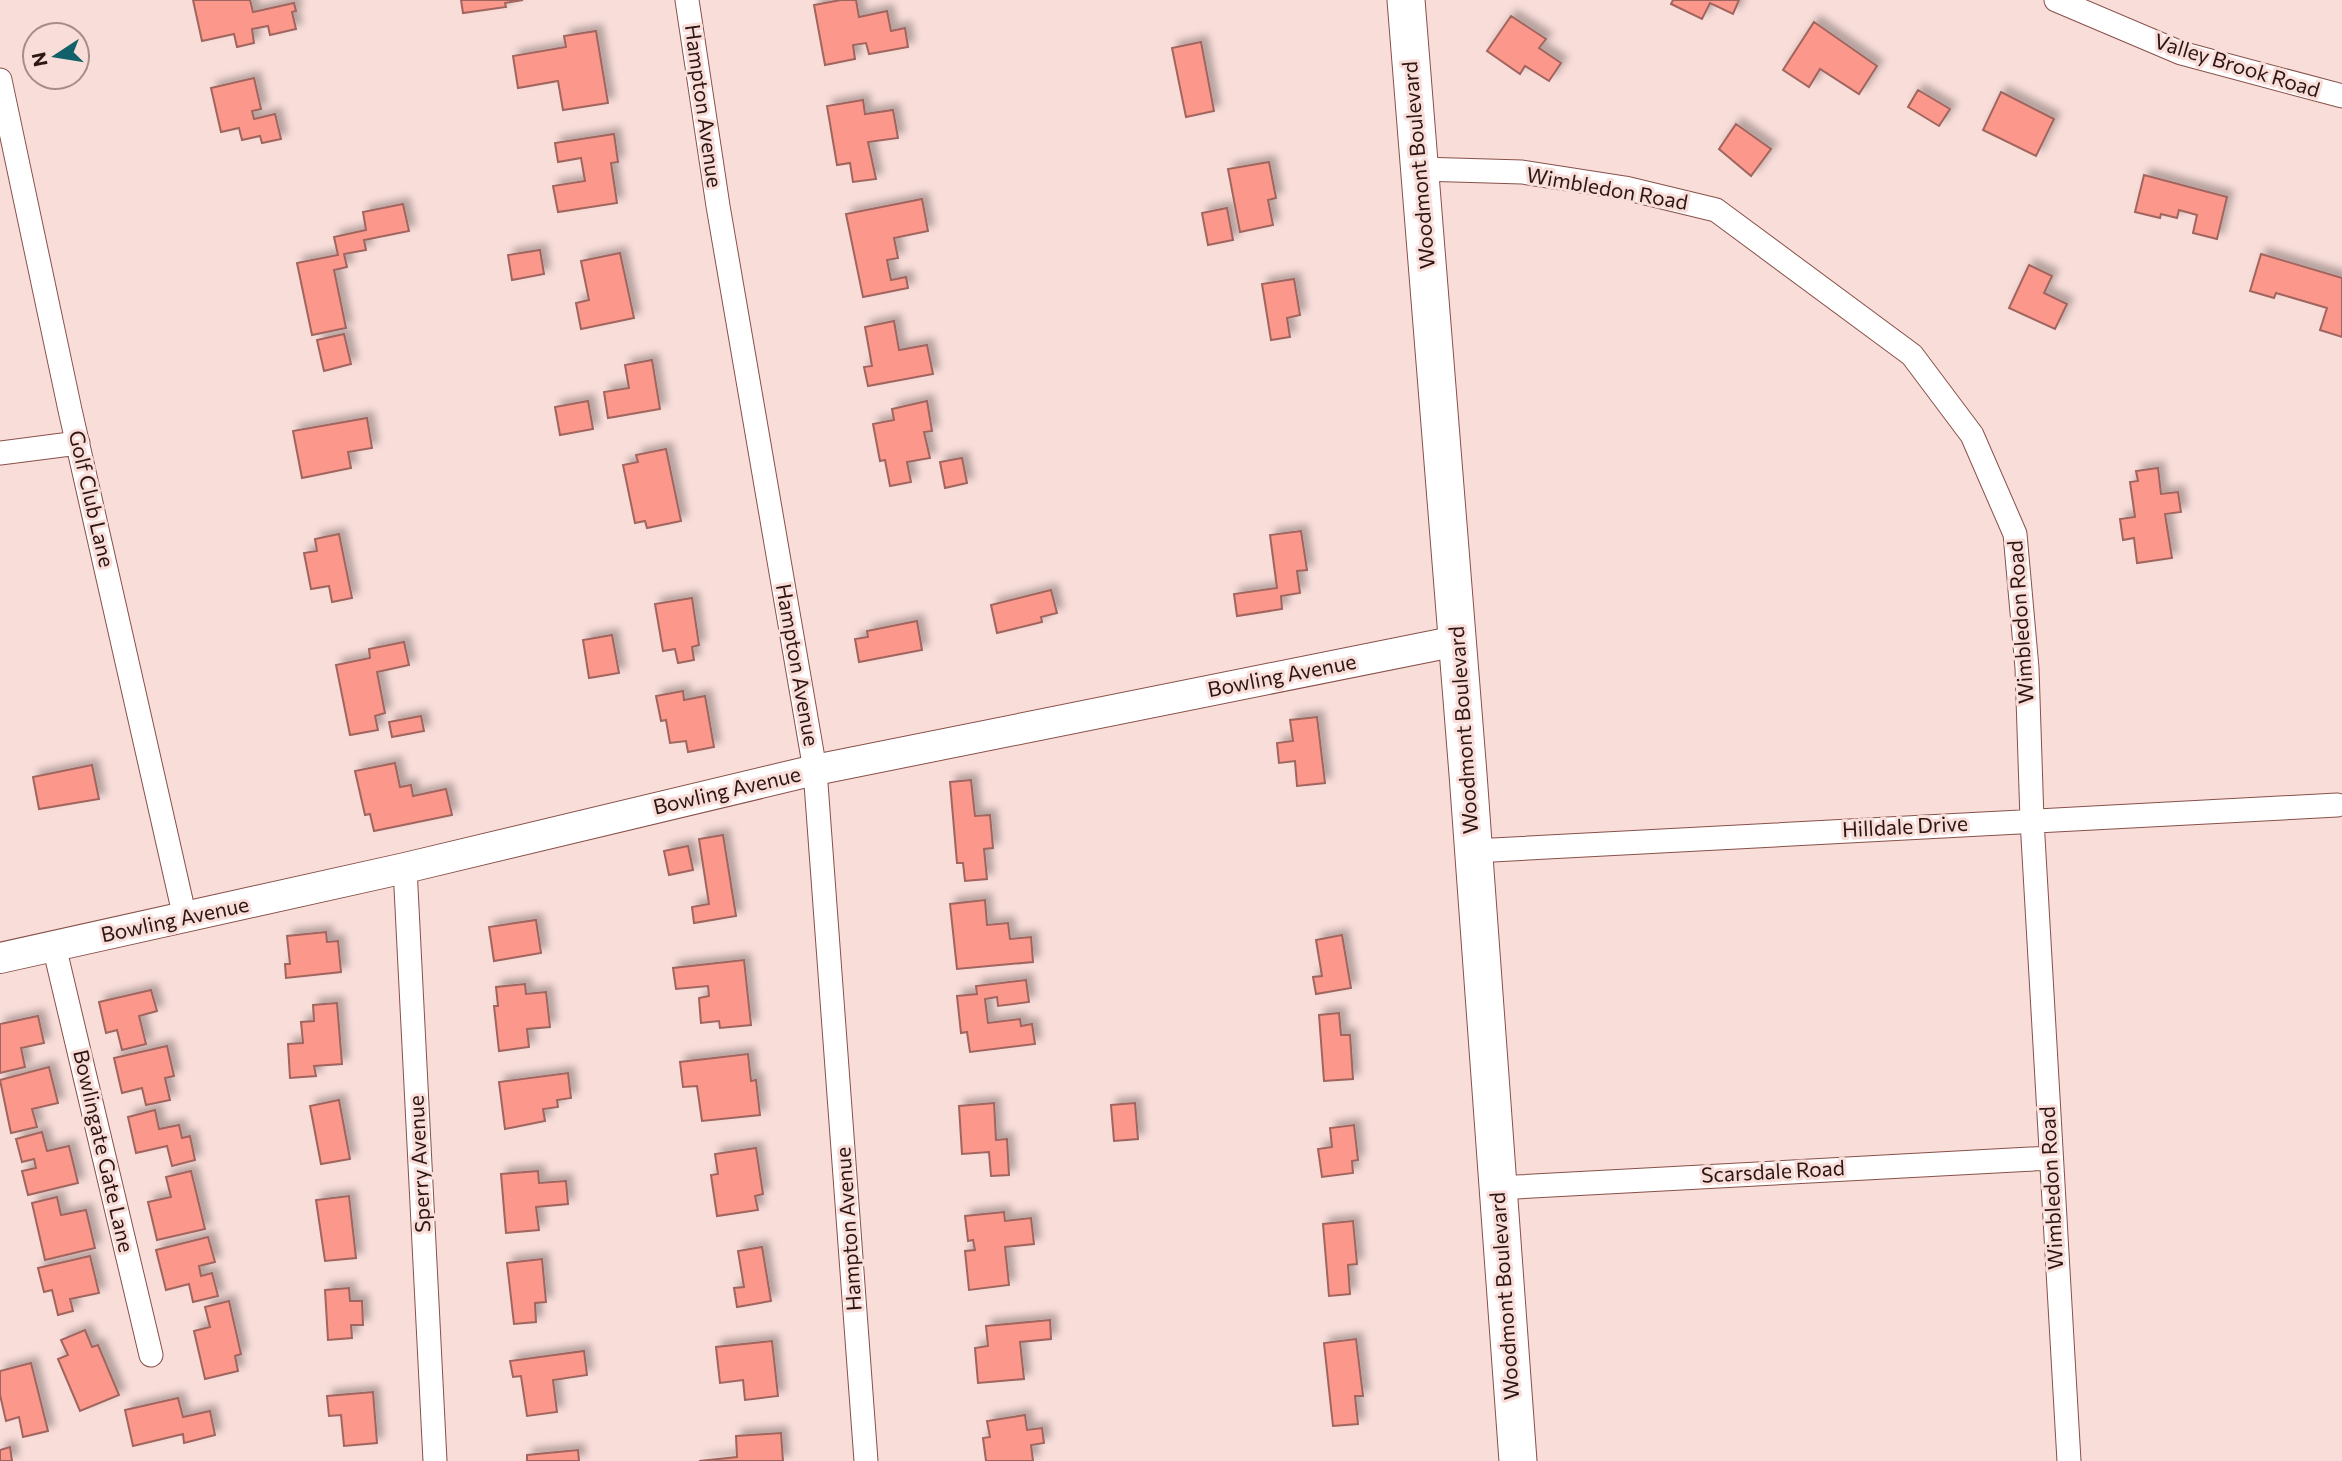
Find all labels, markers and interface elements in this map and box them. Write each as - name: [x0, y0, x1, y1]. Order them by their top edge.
- north arrow: [21, 21, 91, 91]
- street label: Hampton Avenue: [681, 23, 728, 189]
- street label: Valley Brook Road: [2152, 27, 2323, 102]
- text: N: [26, 50, 52, 69]
- street label: Woodmont Boulevard: [1396, 60, 1439, 270]
- street label: Wimbledon Road: [1524, 161, 1690, 214]
- street label: Golf Club Lane: [65, 428, 120, 569]
- street label: Wimbledon Road: [2001, 540, 2038, 705]
- street label: Hampton Avenue: [772, 582, 825, 748]
- street label: Woodmont Boulevard: [1443, 625, 1482, 835]
- street label: Bowling Avenue: [1205, 648, 1358, 701]
- street label: Bowling Avenue: [650, 760, 803, 819]
- street label: Hilldale Drive: [1841, 810, 1969, 841]
- street label: Bowling Avenue: [98, 891, 251, 946]
- street label: Bowlingate Gate Lane: [69, 1047, 140, 1254]
- street label: Sperry Avenue: [402, 1095, 435, 1233]
- street label: Wimbledon Road: [2034, 1106, 2067, 1270]
- street label: Hampton Avenue: [829, 1146, 866, 1312]
- street label: Scarsdale Road: [1700, 1154, 1845, 1187]
- street label: Woodmont Boulevard: [1484, 1191, 1523, 1401]

